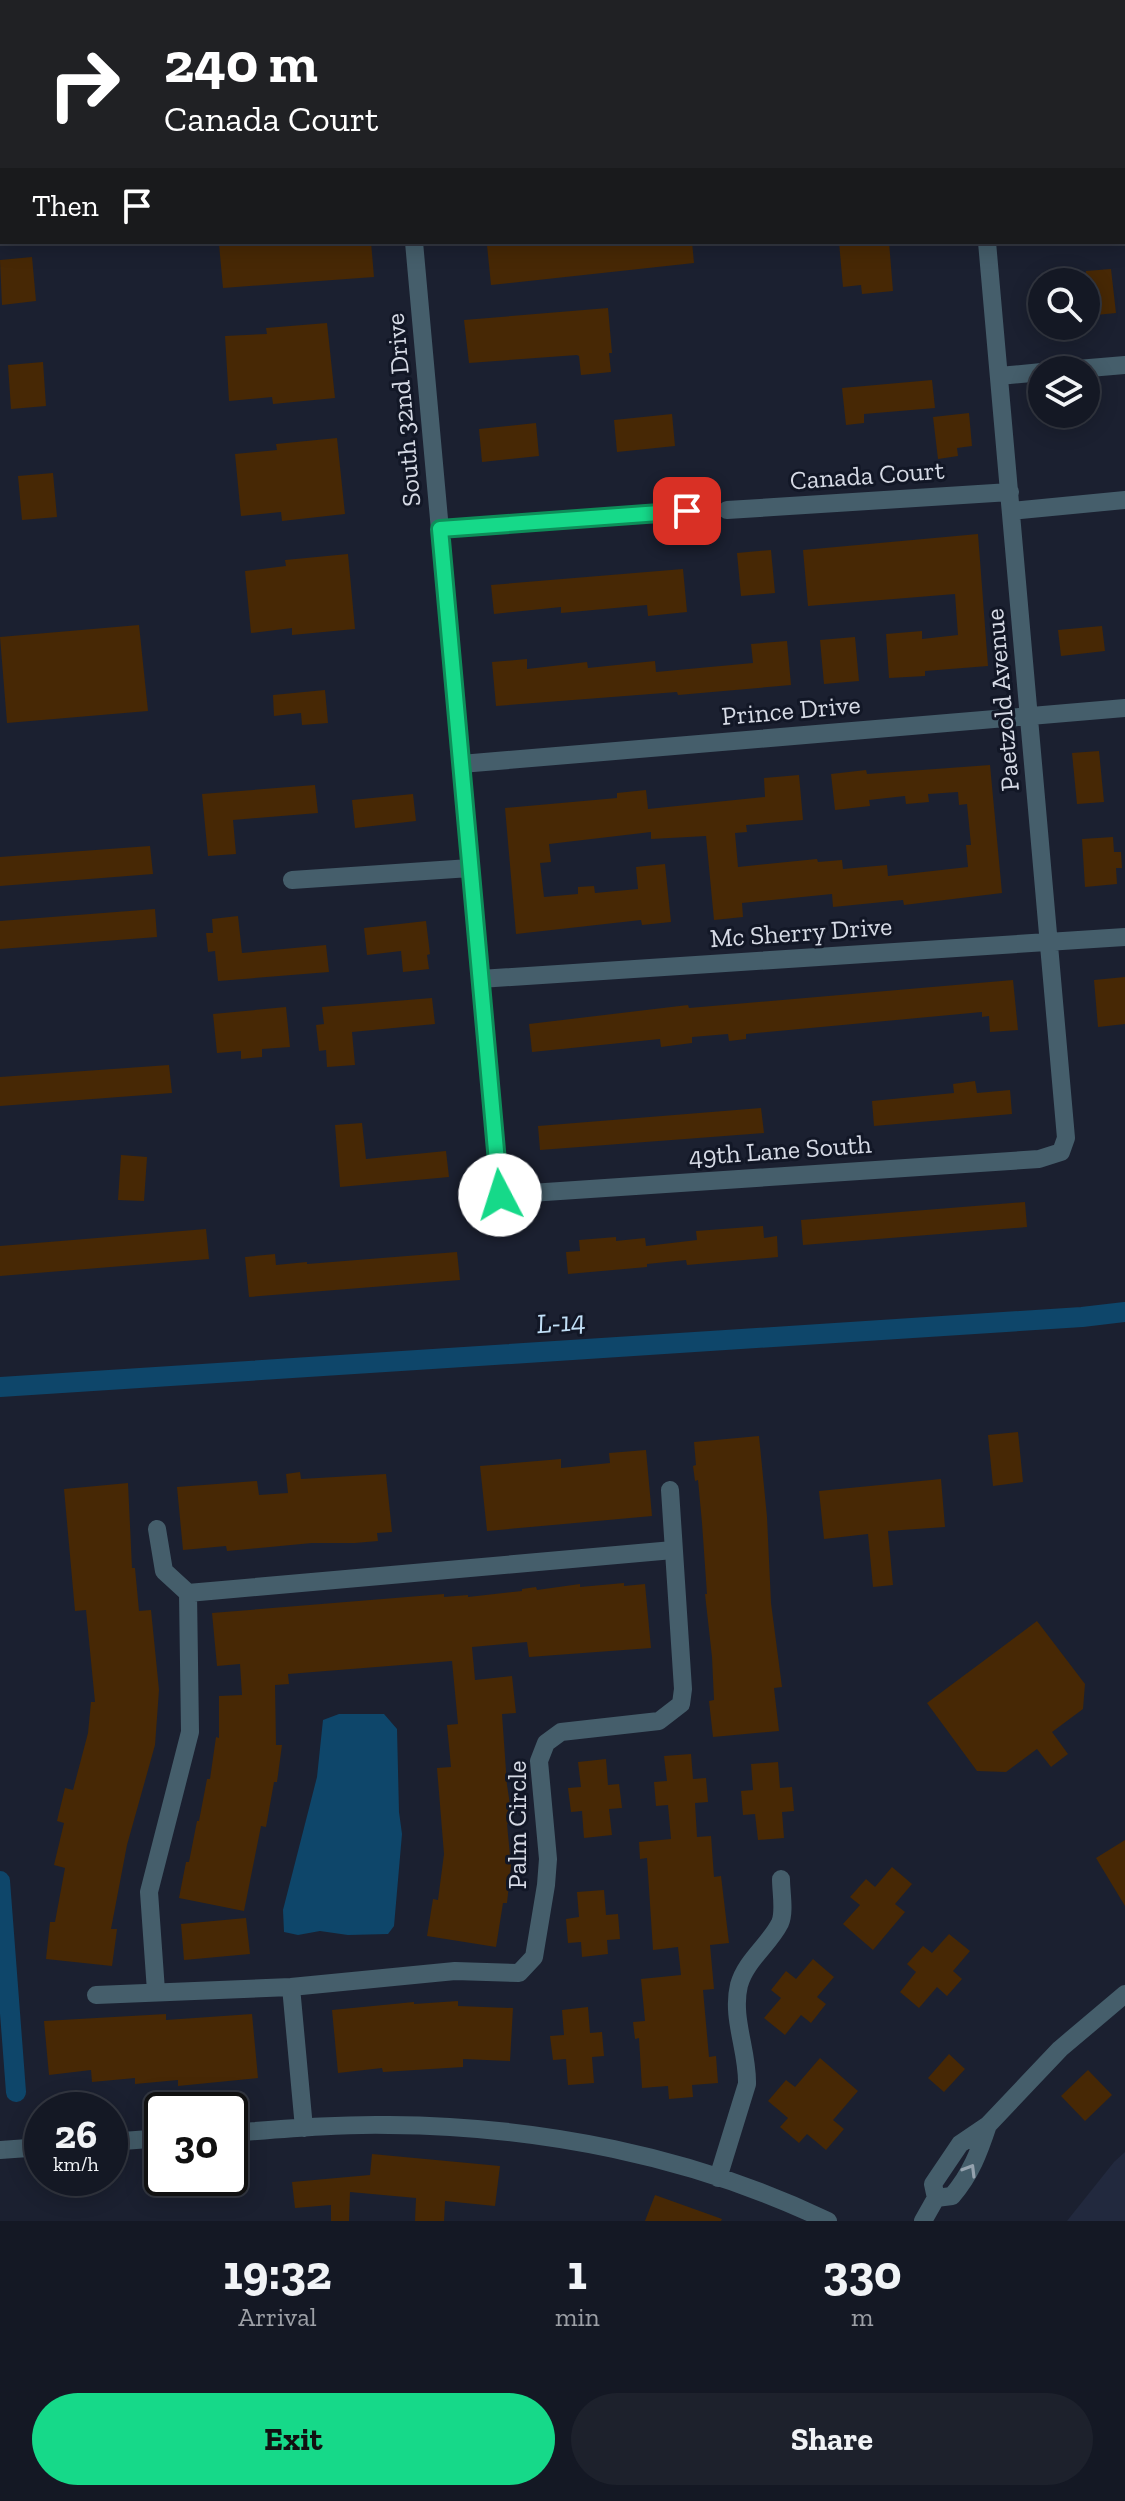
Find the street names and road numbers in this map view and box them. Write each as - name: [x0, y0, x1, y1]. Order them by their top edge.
- street label: South 32nd Drive: [379, 312, 427, 508]
- street label: Canada Court: [789, 454, 946, 496]
- street label: Paetzold Avenue: [978, 607, 1026, 793]
- street label: Prince Drive: [720, 688, 862, 732]
- street label: Mc Sherry Drive: [709, 910, 893, 954]
- street label: 49th Lane South: [687, 1128, 873, 1172]
- street label: Palm Circle: [501, 1761, 533, 1889]

